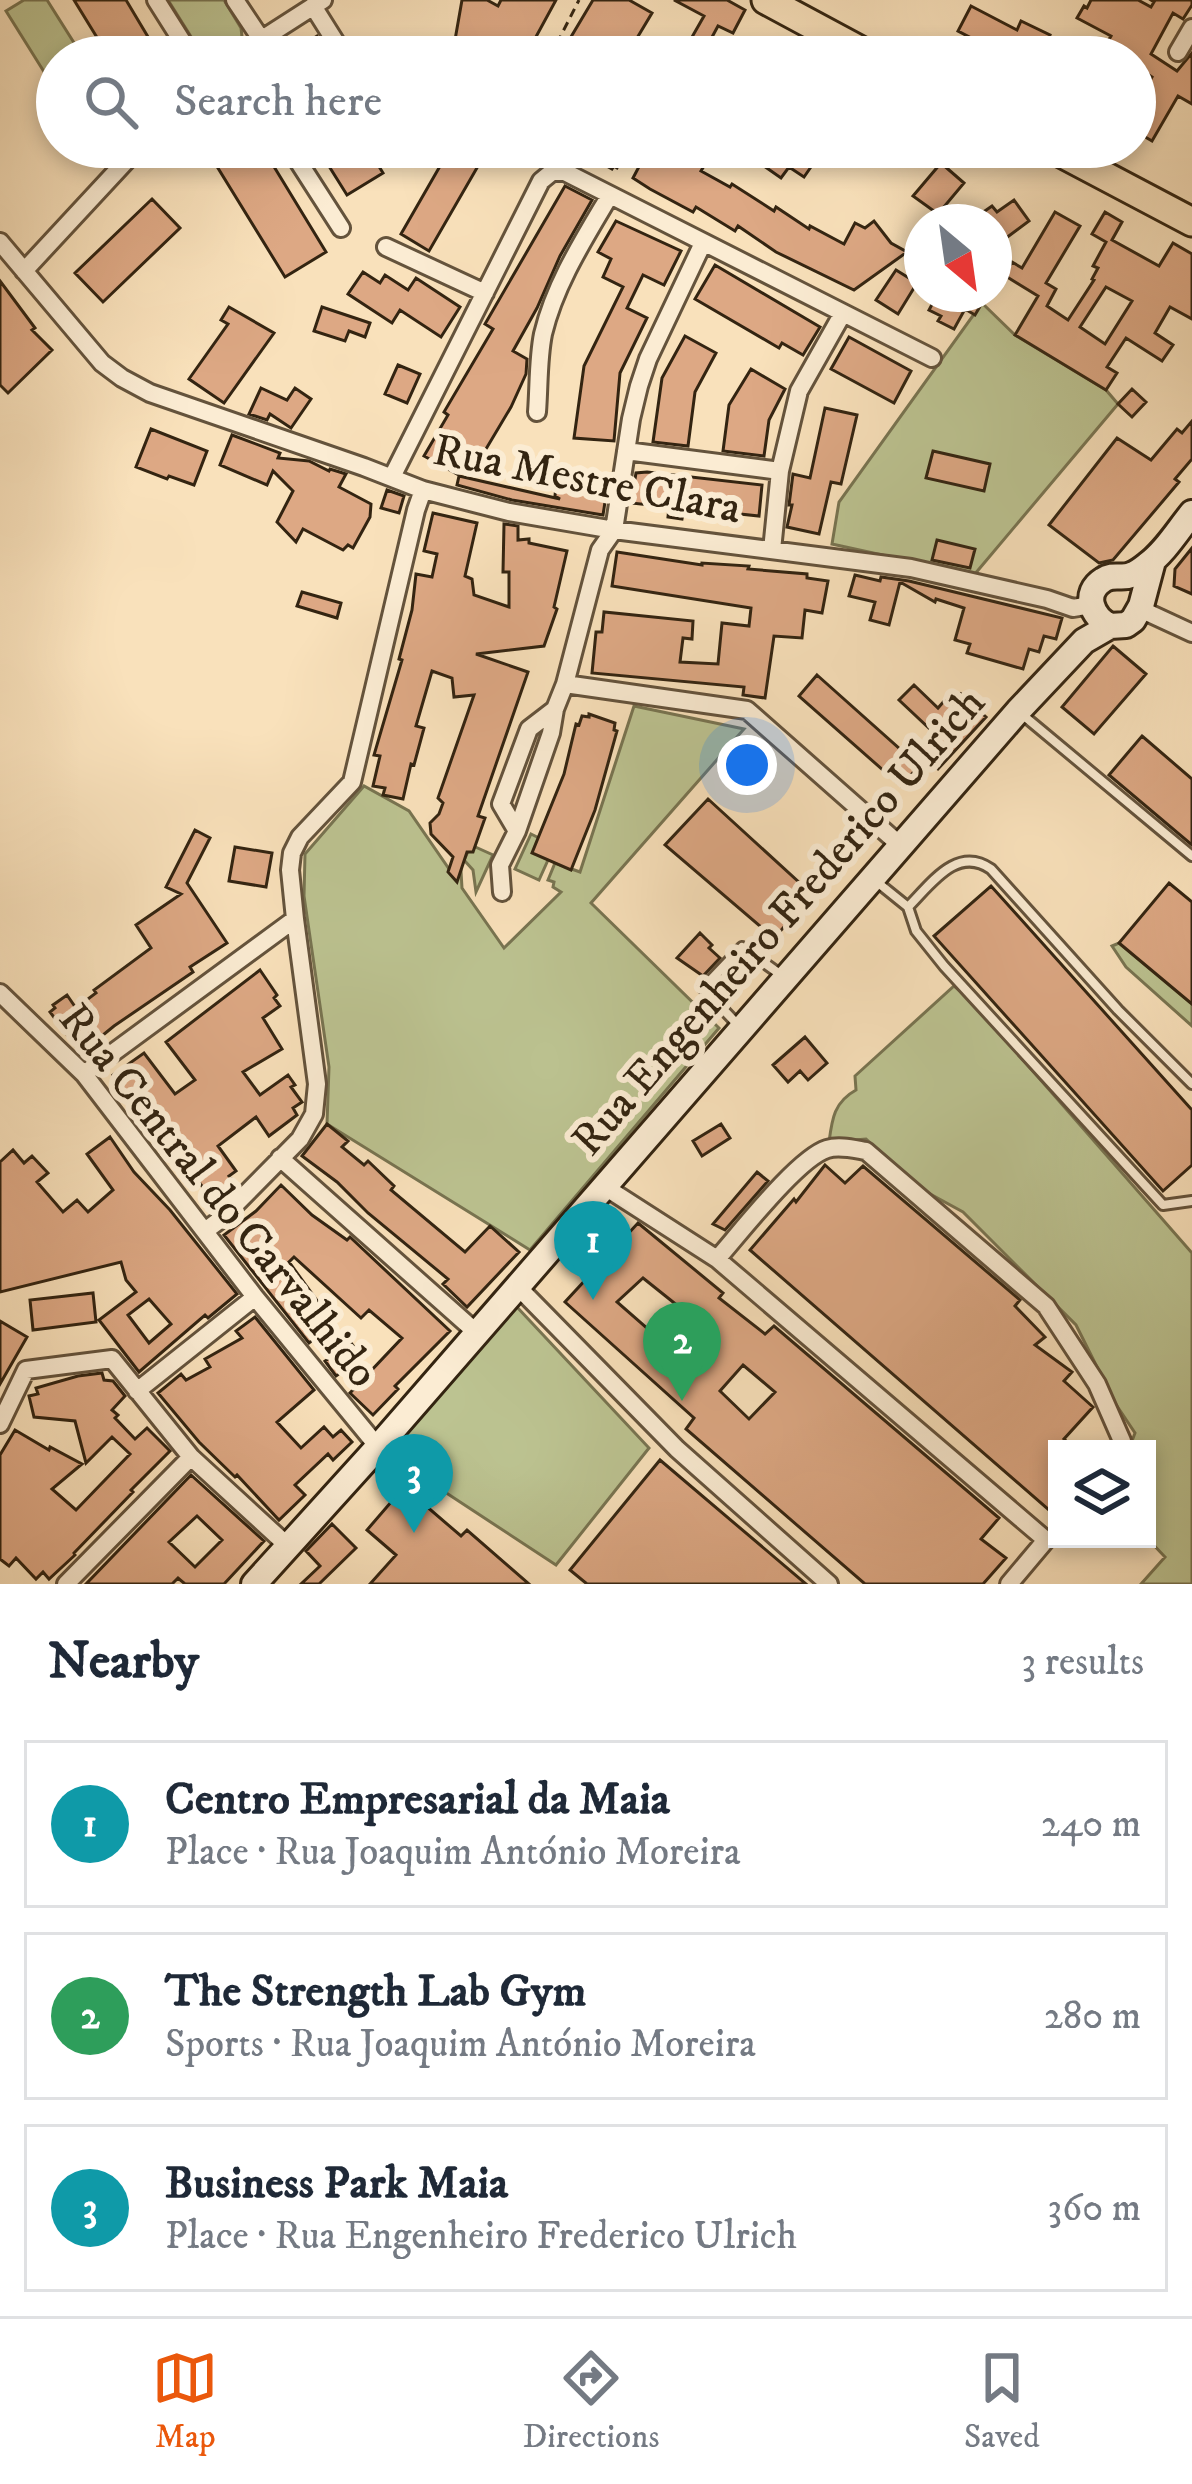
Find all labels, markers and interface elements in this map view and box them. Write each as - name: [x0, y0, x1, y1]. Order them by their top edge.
- search box: [36, 36, 1156, 168]
- icon: search: [78, 69, 144, 135]
- text: Search here: [174, 74, 382, 130]
- north arrow: [904, 204, 1012, 312]
- street label: Rua Mestre Clara: [428, 423, 746, 537]
- street label: Rua Engenheiro Frederico Ulrich: [560, 676, 998, 1168]
- your location: [717, 735, 777, 795]
- street label: Rua Central do Carvalhido: [46, 993, 390, 1399]
- pin: 1: [554, 1201, 632, 1300]
- pin: 2: [643, 1302, 721, 1401]
- pin: 3: [375, 1434, 453, 1533]
- map controls: [1048, 1440, 1156, 1548]
- button: layers: [1048, 1440, 1156, 1548]
- text: Nearby: [48, 1630, 199, 1694]
- text: 3 results: [1021, 1638, 1144, 1687]
- text: Centro Empresarial da Maia: [165, 1772, 670, 1828]
- text: 1: [83, 1800, 97, 1849]
- text: 240 m: [1041, 1800, 1141, 1849]
- text: Place · Rua Joaquim António Moreira: [165, 1828, 741, 1877]
- text: The Strength Lab Gym: [165, 1964, 586, 2020]
- text: 2: [80, 1992, 100, 2041]
- text: 280 m: [1044, 1992, 1141, 2041]
- text: Sports · Rua Joaquim António Moreira: [165, 2020, 756, 2069]
- text: Business Park Maia: [165, 2156, 508, 2212]
- text: 3: [83, 2184, 97, 2233]
- text: 360 m: [1047, 2184, 1141, 2233]
- text: Place · Rua Engenheiro Frederico Ulrich: [165, 2212, 797, 2261]
- tab: Map: [152, 2345, 218, 2458]
- tab: Directions: [523, 2345, 659, 2458]
- tab: Saved: [964, 2345, 1040, 2458]

